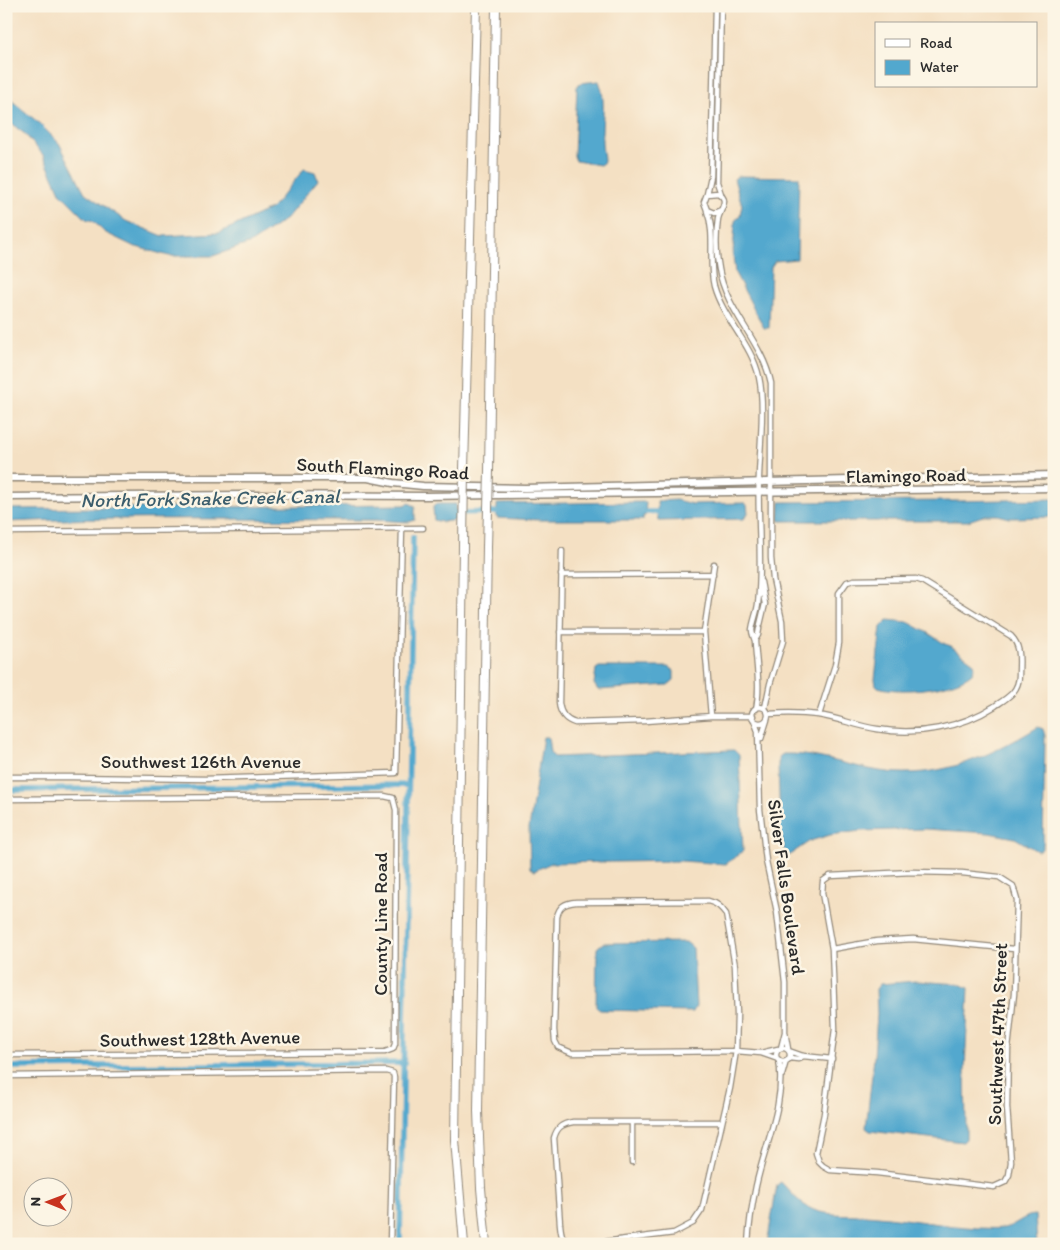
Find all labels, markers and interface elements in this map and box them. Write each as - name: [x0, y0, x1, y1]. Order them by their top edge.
- legend: [875, 22, 1038, 88]
- text: Road: [920, 34, 953, 52]
- text: Water: [920, 58, 959, 76]
- street label: South Flamingo Road: [296, 452, 471, 485]
- street label: Flamingo Road: [846, 463, 966, 488]
- water label: North Fork Snake Creek Canal: [80, 484, 341, 512]
- street label: Southwest 126th Avenue: [101, 750, 301, 773]
- street label: Silver Falls Boulevard: [763, 798, 810, 977]
- street label: County Line Road: [369, 852, 392, 996]
- street label: Southwest 47th Street: [983, 942, 1012, 1126]
- street label: Southwest 128th Avenue: [99, 1025, 301, 1052]
- north arrow: [22, 1178, 72, 1228]
- text: N: [27, 1197, 44, 1207]

